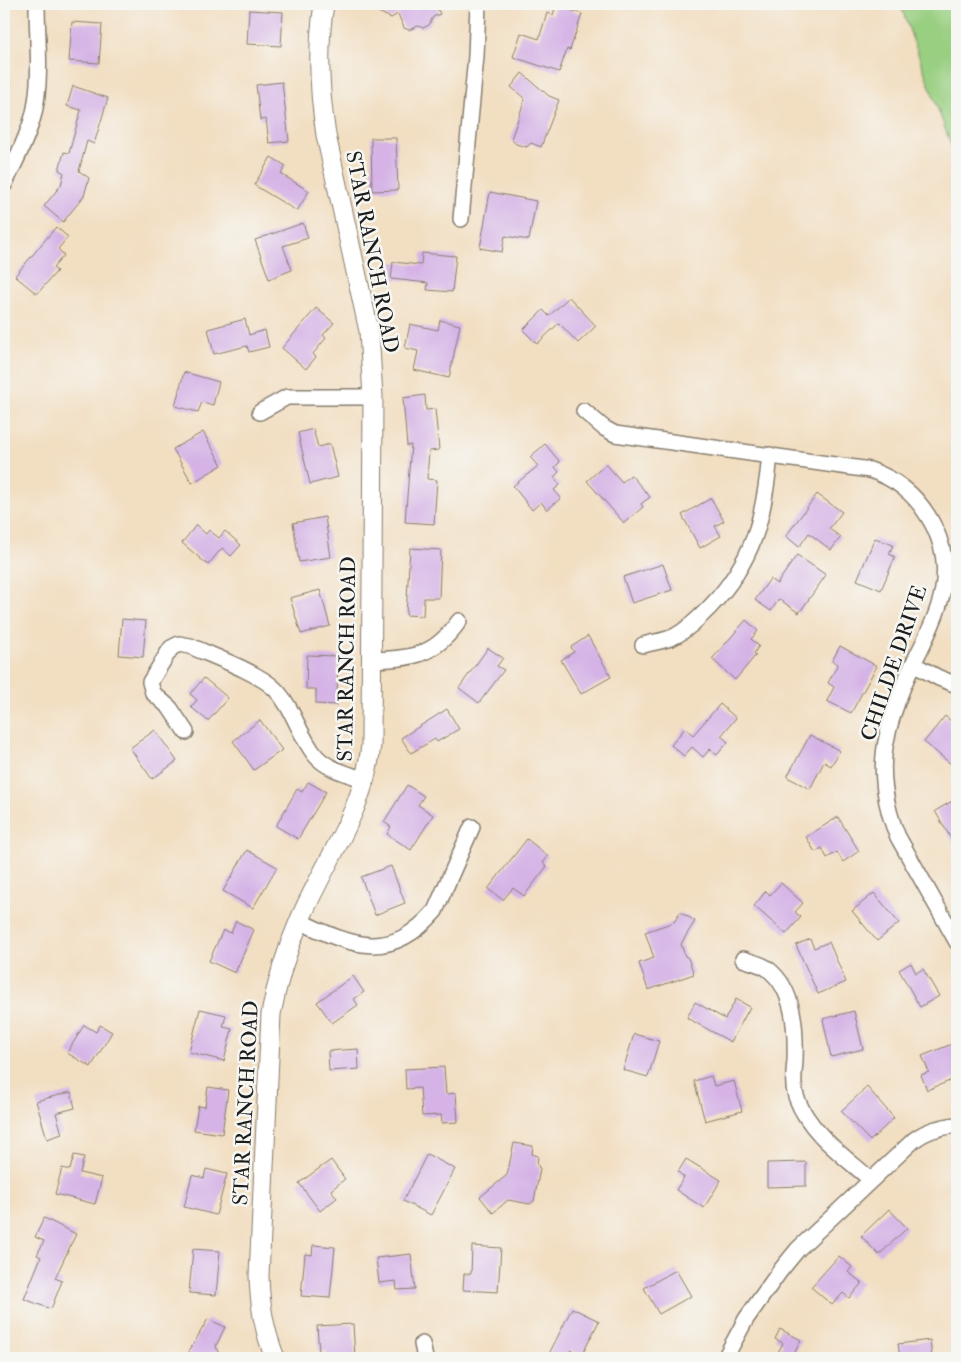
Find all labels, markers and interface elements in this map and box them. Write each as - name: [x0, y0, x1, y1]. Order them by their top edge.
- street label: STAR RANCH ROAD: [339, 149, 405, 355]
- street label: STAR RANCH ROAD: [332, 556, 362, 762]
- street label: CHILDE DRIVE: [855, 582, 933, 744]
- street label: STAR RANCH ROAD: [227, 1000, 265, 1206]

